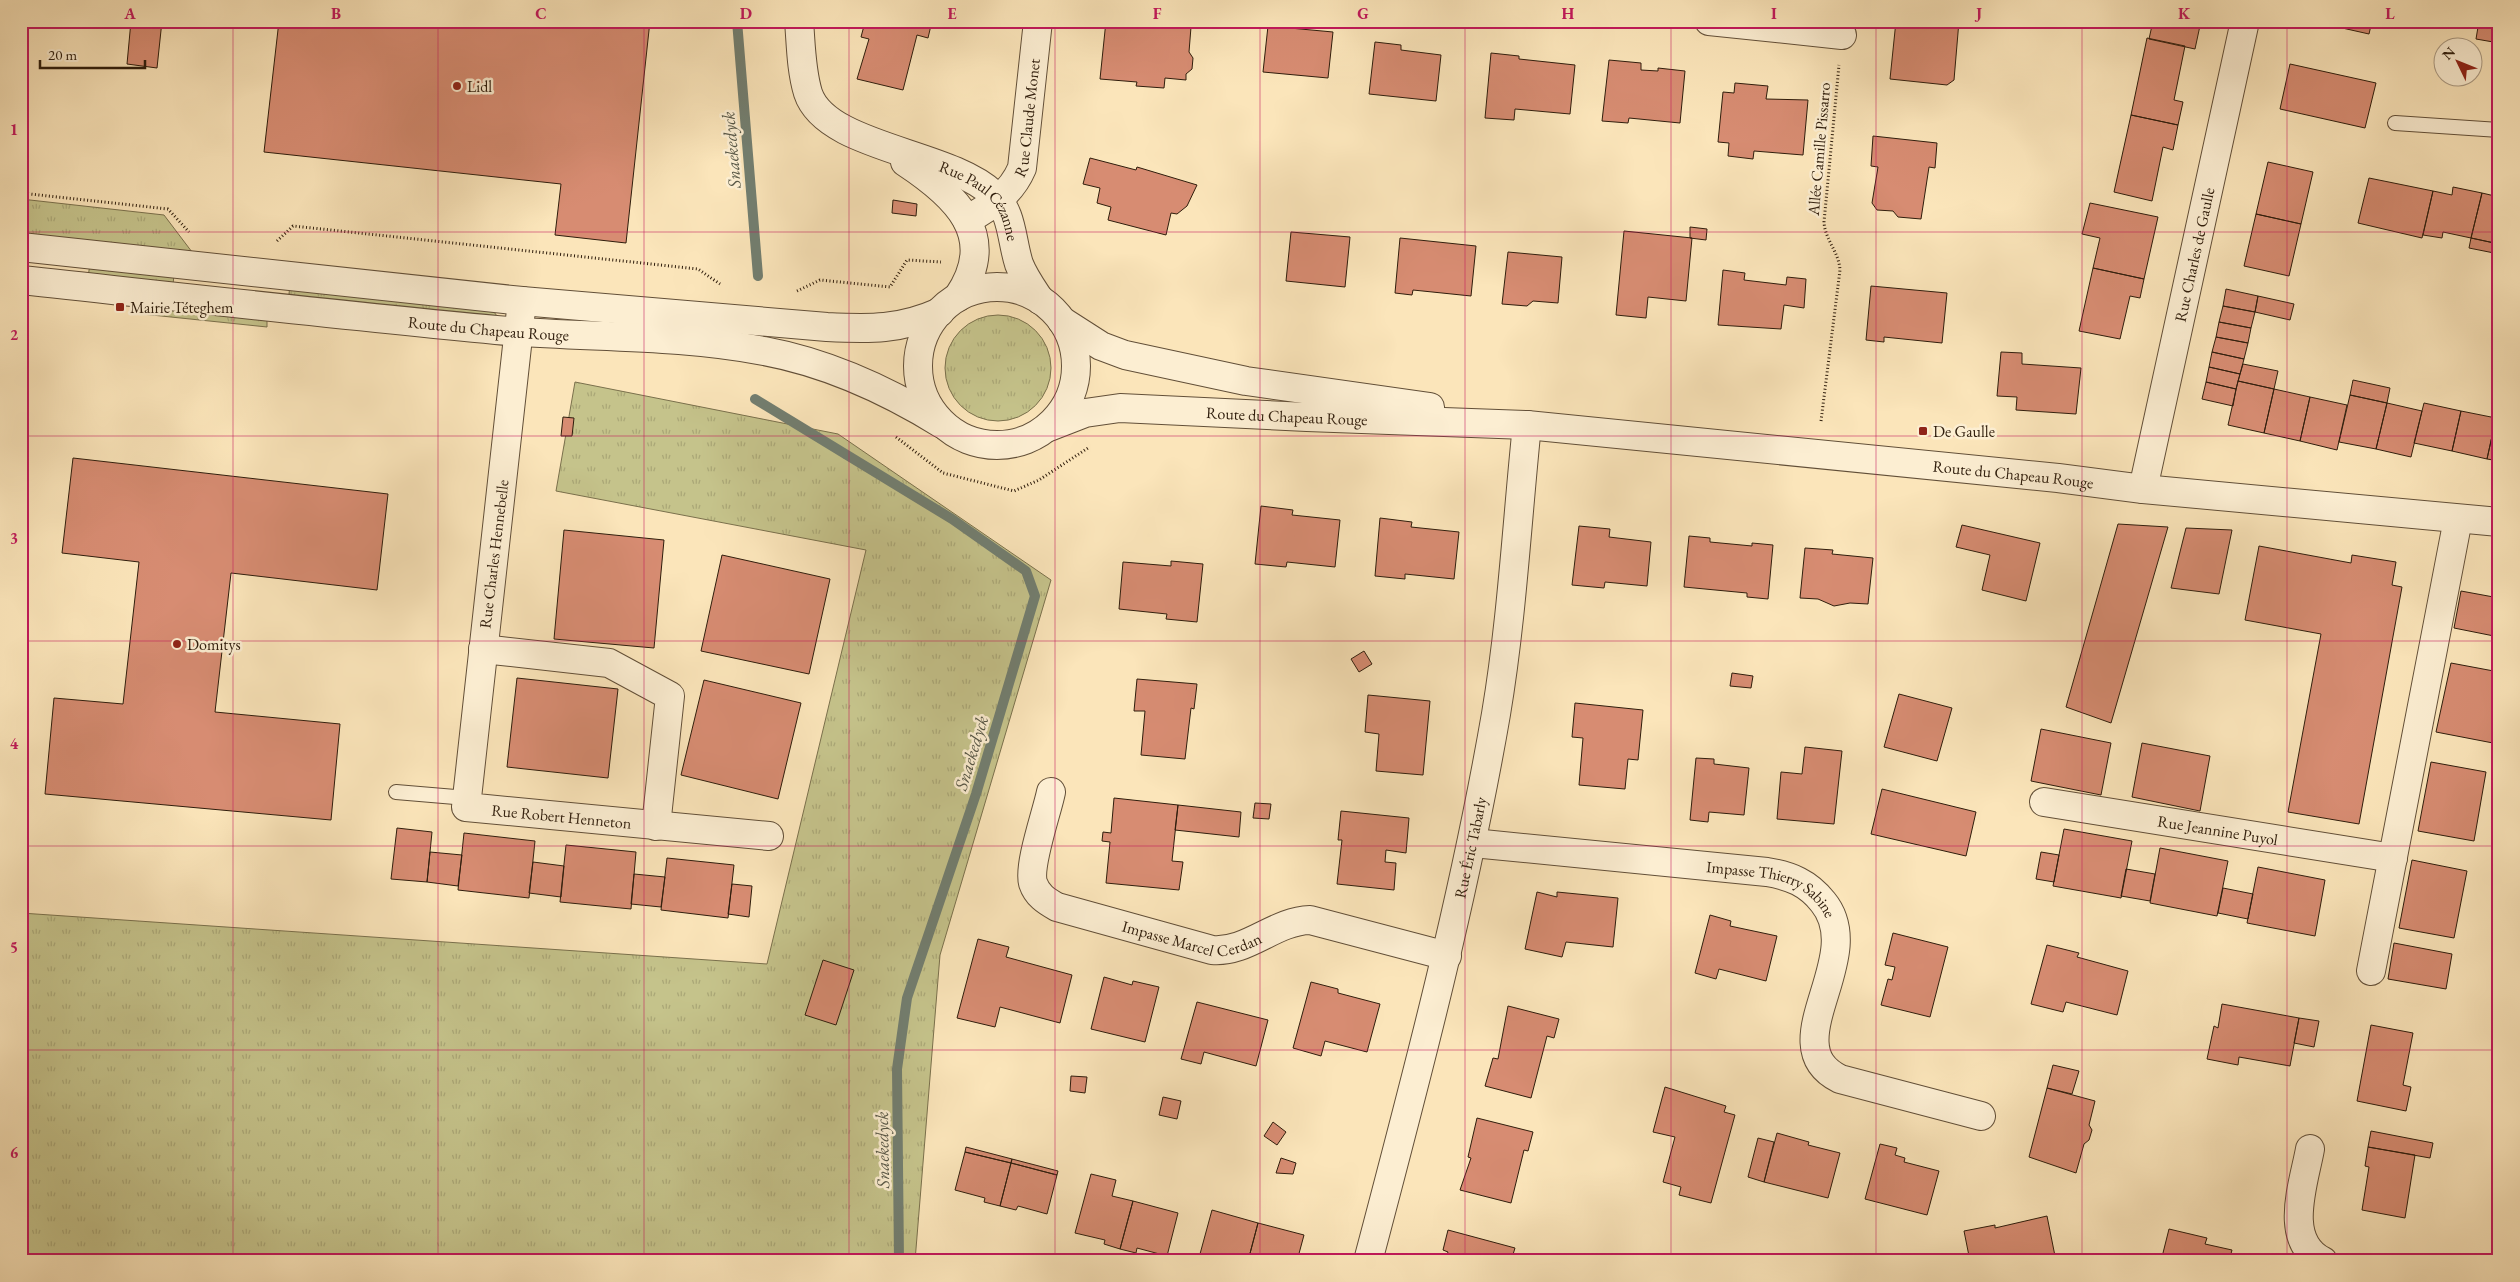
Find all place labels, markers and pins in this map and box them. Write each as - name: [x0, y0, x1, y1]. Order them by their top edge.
- place label: Lidl: [467, 76, 492, 97]
- marker: Lidl: [451, 80, 463, 92]
- place label: Mairie Téteghem: [130, 297, 234, 318]
- marker: Mairie Téteghem: [114, 301, 126, 313]
- place label: De Gaulle: [1933, 421, 1995, 442]
- marker: De Gaulle: [1917, 425, 1929, 437]
- place label: Domitys: [187, 634, 241, 655]
- marker: Domitys: [171, 638, 183, 650]

